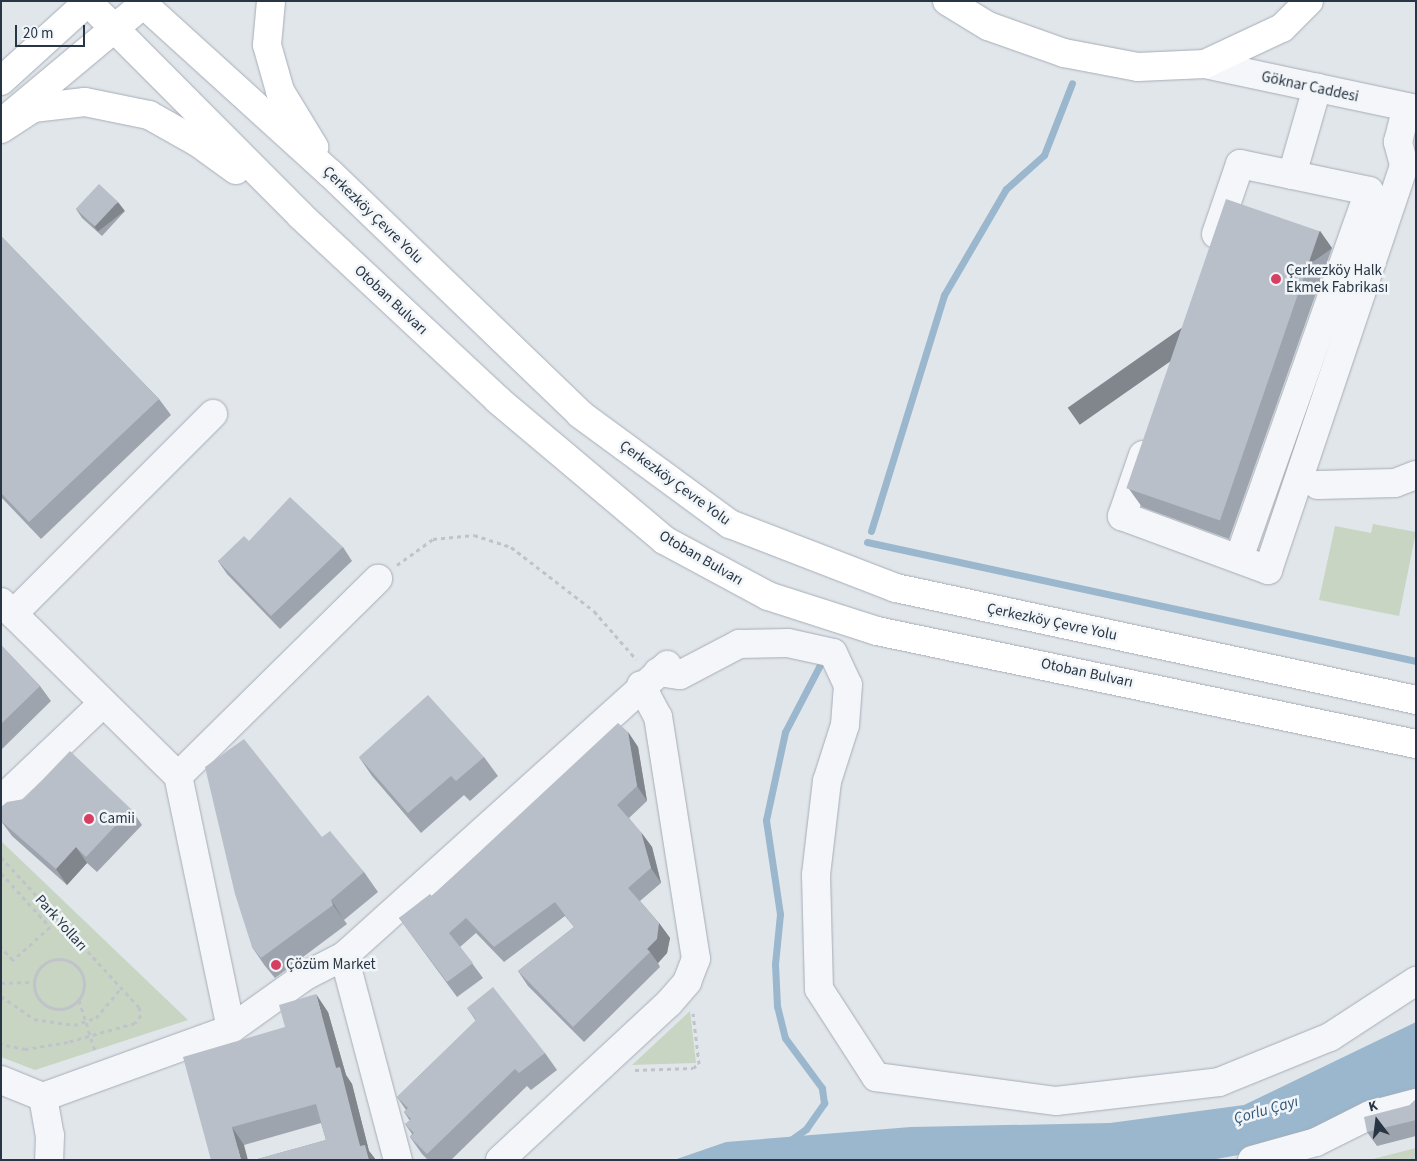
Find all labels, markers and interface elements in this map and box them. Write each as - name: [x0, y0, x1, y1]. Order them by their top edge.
- scale bar: [18, 15, 88, 47]
- text: 20 m: [23, 23, 53, 44]
- street label: Göknar Caddesi: [1260, 68, 1360, 106]
- street label: Çerkezköy Çevre Yolu: [319, 162, 427, 268]
- street label: Otoban Bulvarı: [351, 261, 431, 339]
- place label: Çerkezköy Halk Ekmek Fabrikası: [1286, 261, 1388, 296]
- marker: Çerkezköy Halk Ekmek Fabrikası: [1270, 273, 1282, 285]
- street label: Çerkezköy Çevre Yolu: [616, 437, 734, 529]
- street label: Otoban Bulvarı: [656, 527, 746, 589]
- street label: Çerkezköy Çevre Yolu: [985, 599, 1119, 645]
- street label: Otoban Bulvarı: [1039, 654, 1135, 692]
- place label: Camii: [99, 810, 135, 828]
- marker: Camii: [83, 813, 95, 825]
- street label: Park Yolları: [31, 891, 91, 955]
- place label: Çözüm Market: [286, 956, 376, 974]
- marker: Çözüm Market: [270, 959, 282, 971]
- water label: Çorlu Çayı: [1231, 1092, 1301, 1128]
- north arrow: [1352, 1096, 1402, 1146]
- text: K: [1366, 1096, 1380, 1117]

